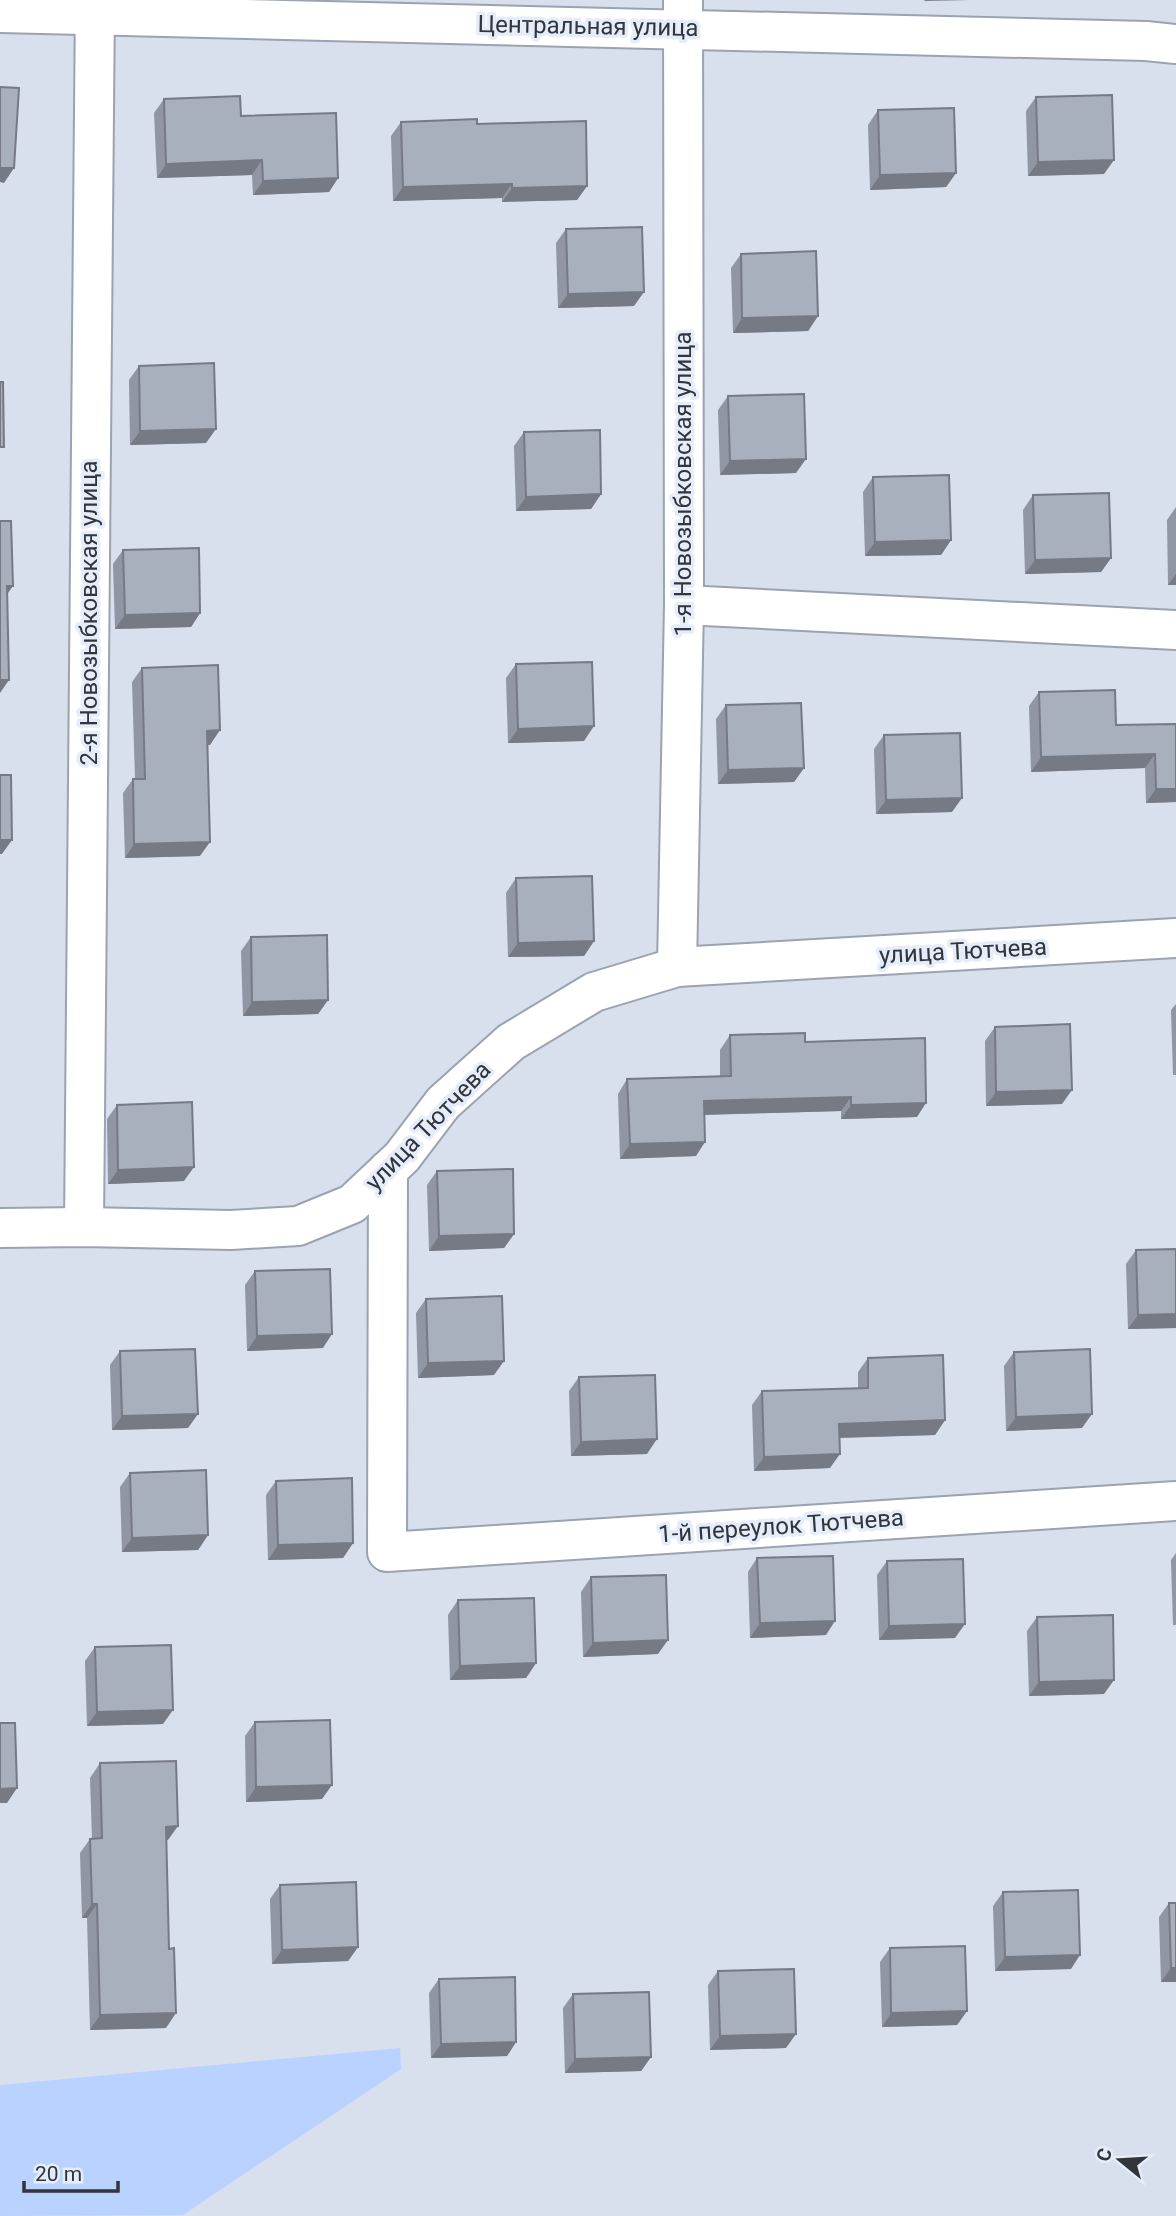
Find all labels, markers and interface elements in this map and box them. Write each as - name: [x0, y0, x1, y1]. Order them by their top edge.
- street label: Центральная улица: [477, 10, 699, 42]
- street label: 1-я Новозыбковская улица: [669, 331, 697, 637]
- street label: 2-я Новозыбковская улица: [75, 460, 103, 766]
- street label: улица Тютчева: [878, 933, 1048, 969]
- street label: улица Тютчева: [360, 1056, 496, 1196]
- street label: 1-й переулок Тютчева: [657, 1503, 905, 1549]
- north arrow: [1085, 2125, 1155, 2195]
- text: С: [1091, 2145, 1117, 2164]
- scale bar: [24, 2150, 119, 2194]
- text: 20 m: [35, 2162, 82, 2186]

